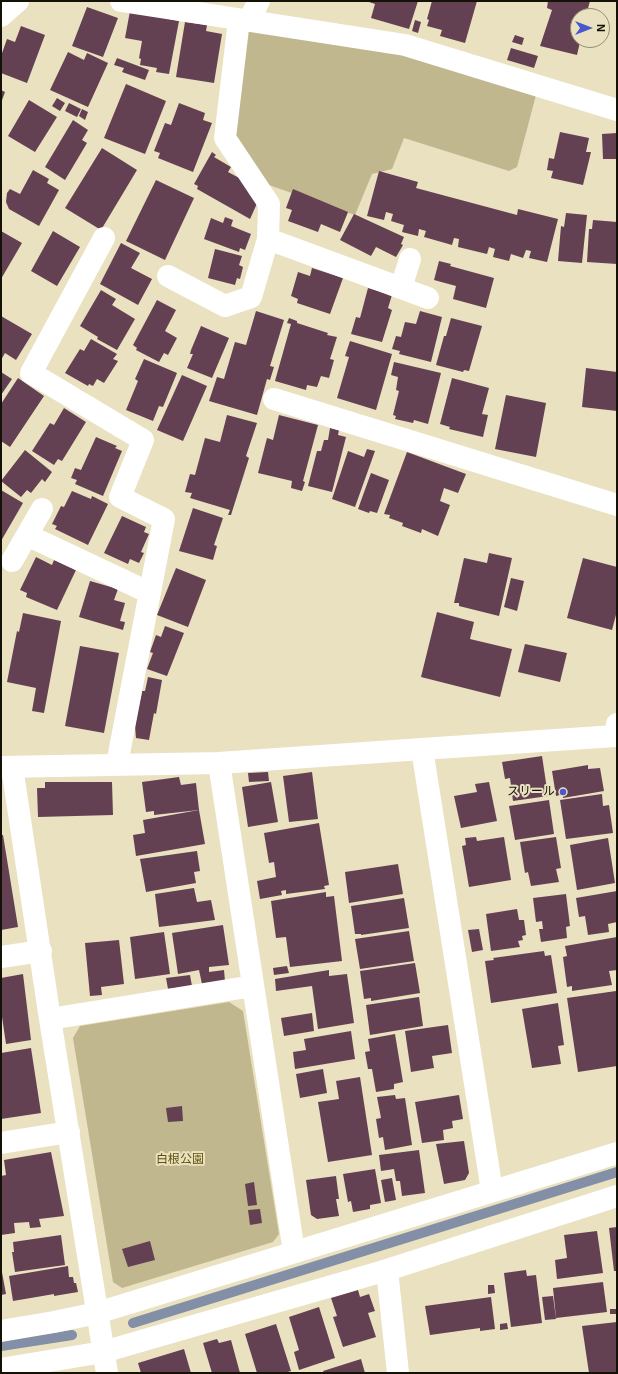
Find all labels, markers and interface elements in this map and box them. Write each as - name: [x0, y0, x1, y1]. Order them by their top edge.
- north arrow: [570, 8, 610, 48]
- text: N: [595, 24, 607, 32]
- place label: スリール: [507, 785, 555, 799]
- marker: スリール: [558, 787, 568, 797]
- park label: 白根公園: [156, 1153, 204, 1167]

